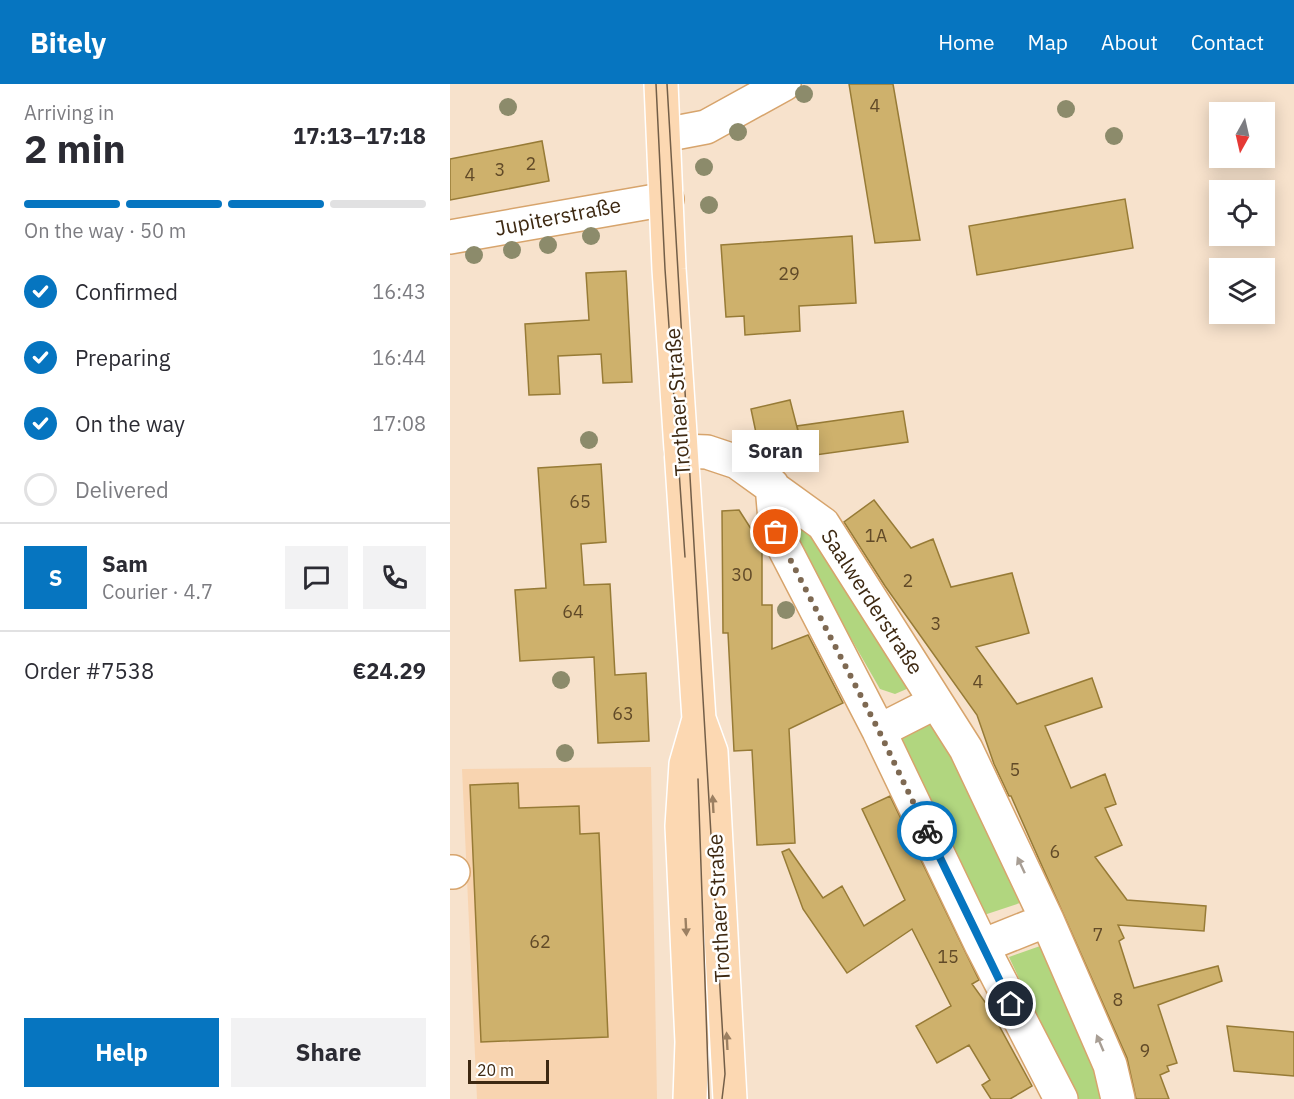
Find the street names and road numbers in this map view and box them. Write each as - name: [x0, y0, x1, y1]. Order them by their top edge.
- street label: Jupiterstraße: [492, 190, 623, 242]
- street label: Trothaer Straße: [658, 327, 696, 477]
- street label: Saalwerderstraße: [815, 523, 930, 680]
- street label: Trothaer Straße: [700, 833, 736, 983]

